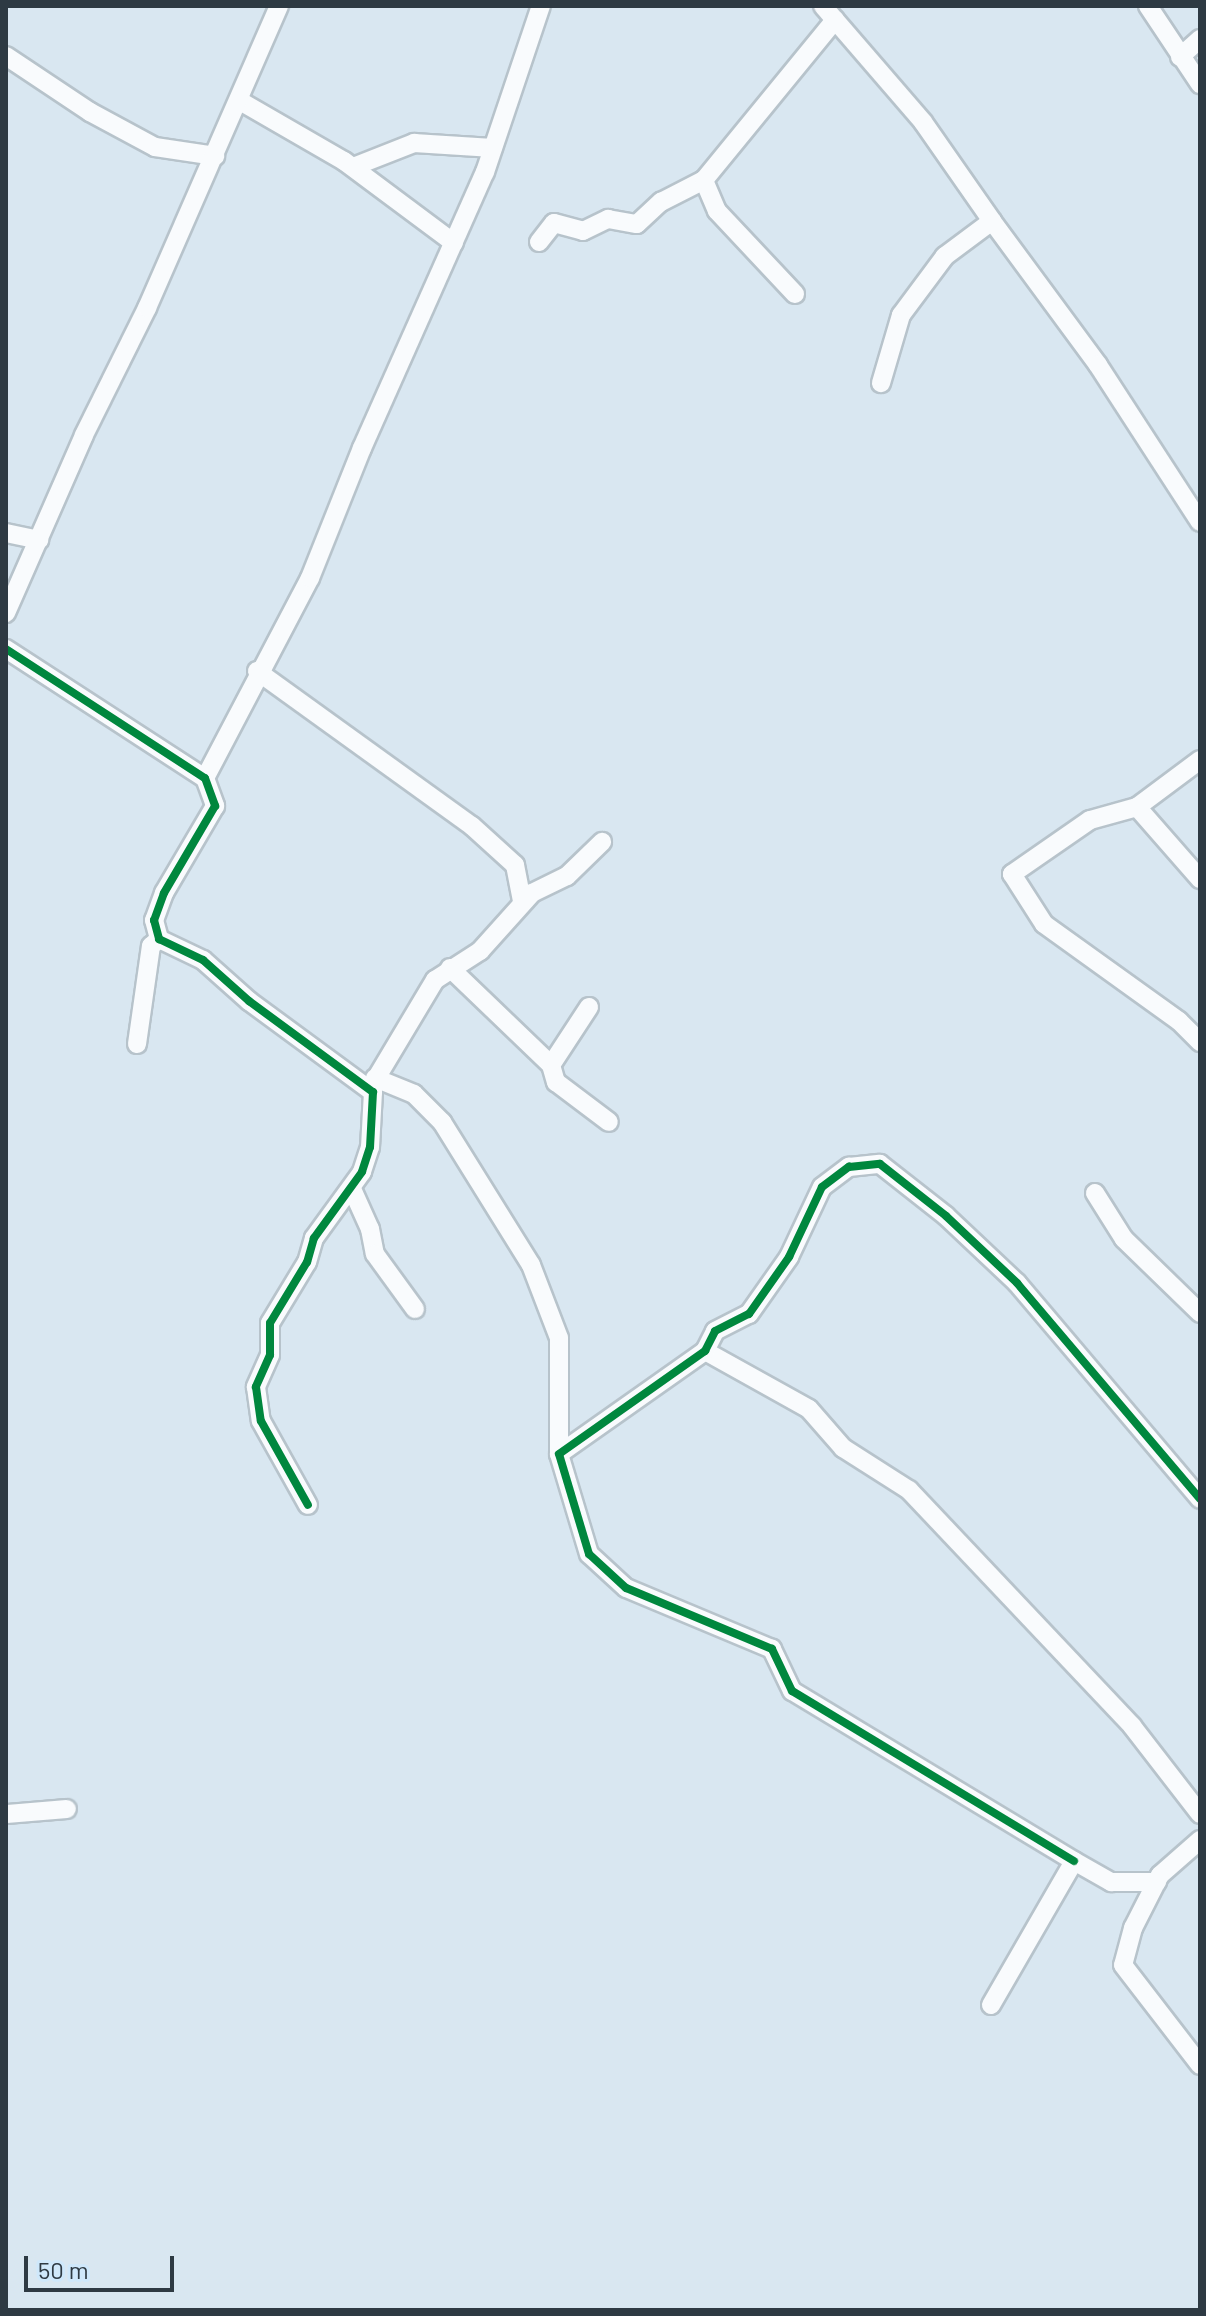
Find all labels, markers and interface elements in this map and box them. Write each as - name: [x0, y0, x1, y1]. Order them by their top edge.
- scale bar: [28, 2240, 178, 2290]
- text: 50 m: [38, 2255, 89, 2284]

